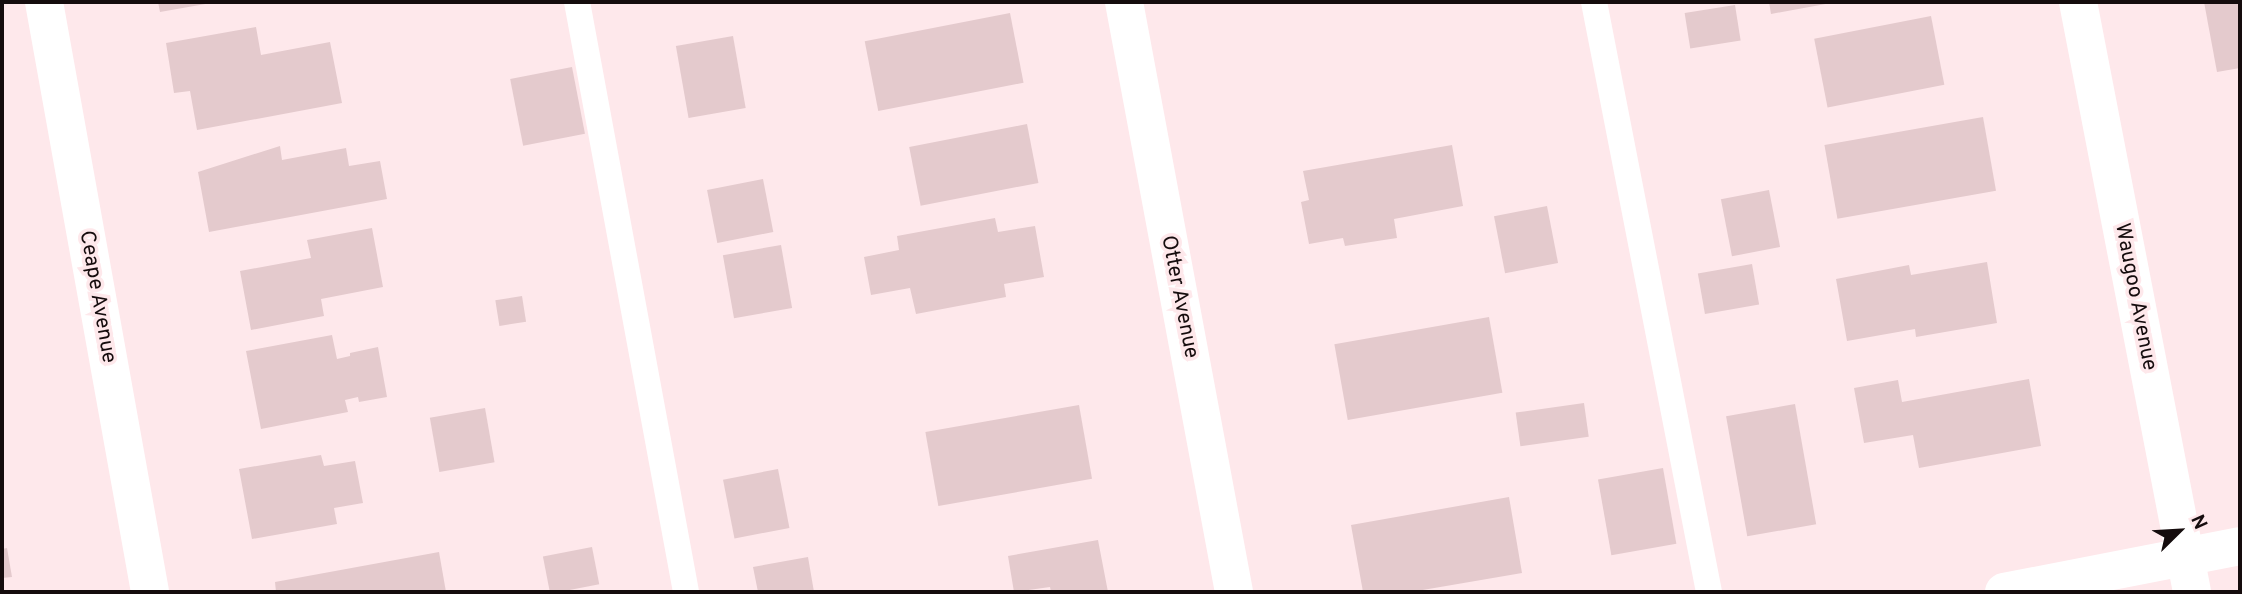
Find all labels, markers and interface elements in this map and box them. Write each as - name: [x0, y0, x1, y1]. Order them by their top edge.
- street label: Waugoo Avenue: [2108, 221, 2162, 373]
- street label: Ceape Avenue: [73, 228, 121, 366]
- street label: Otter Avenue: [1155, 233, 1203, 361]
- north arrow: [2144, 496, 2214, 566]
- text: N: [2184, 511, 2212, 534]

